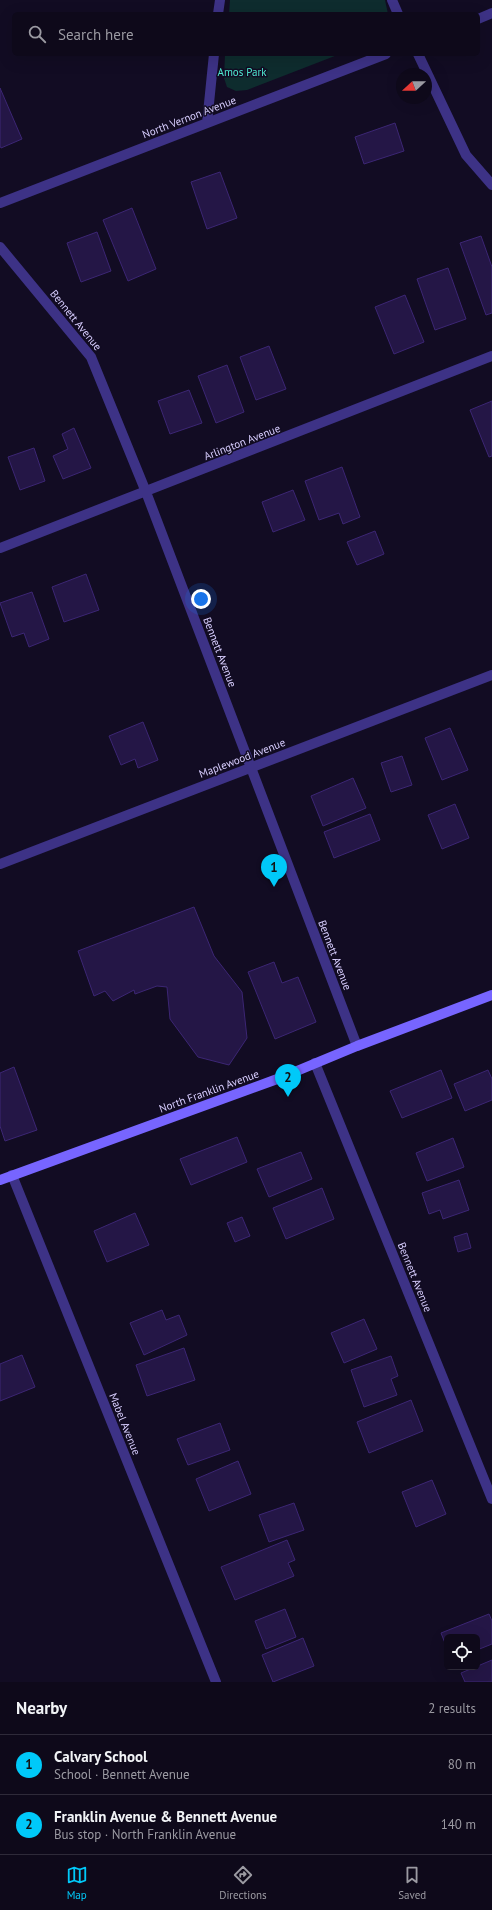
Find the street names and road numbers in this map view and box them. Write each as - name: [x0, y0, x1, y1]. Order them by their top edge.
- street label: North Vernon Avenue: [140, 92, 238, 141]
- street label: Bennett Avenue: [47, 287, 105, 353]
- street label: Arlington Avenue: [202, 421, 283, 463]
- street label: Bennett Avenue: [200, 615, 240, 689]
- street label: Maplewood Avenue: [197, 735, 288, 781]
- street label: Bennett Avenue: [315, 918, 355, 992]
- street label: North Franklin Avenue: [157, 1066, 261, 1116]
- street label: Bennett Avenue: [395, 1240, 436, 1314]
- street label: Mabel Avenue: [106, 1391, 144, 1458]

